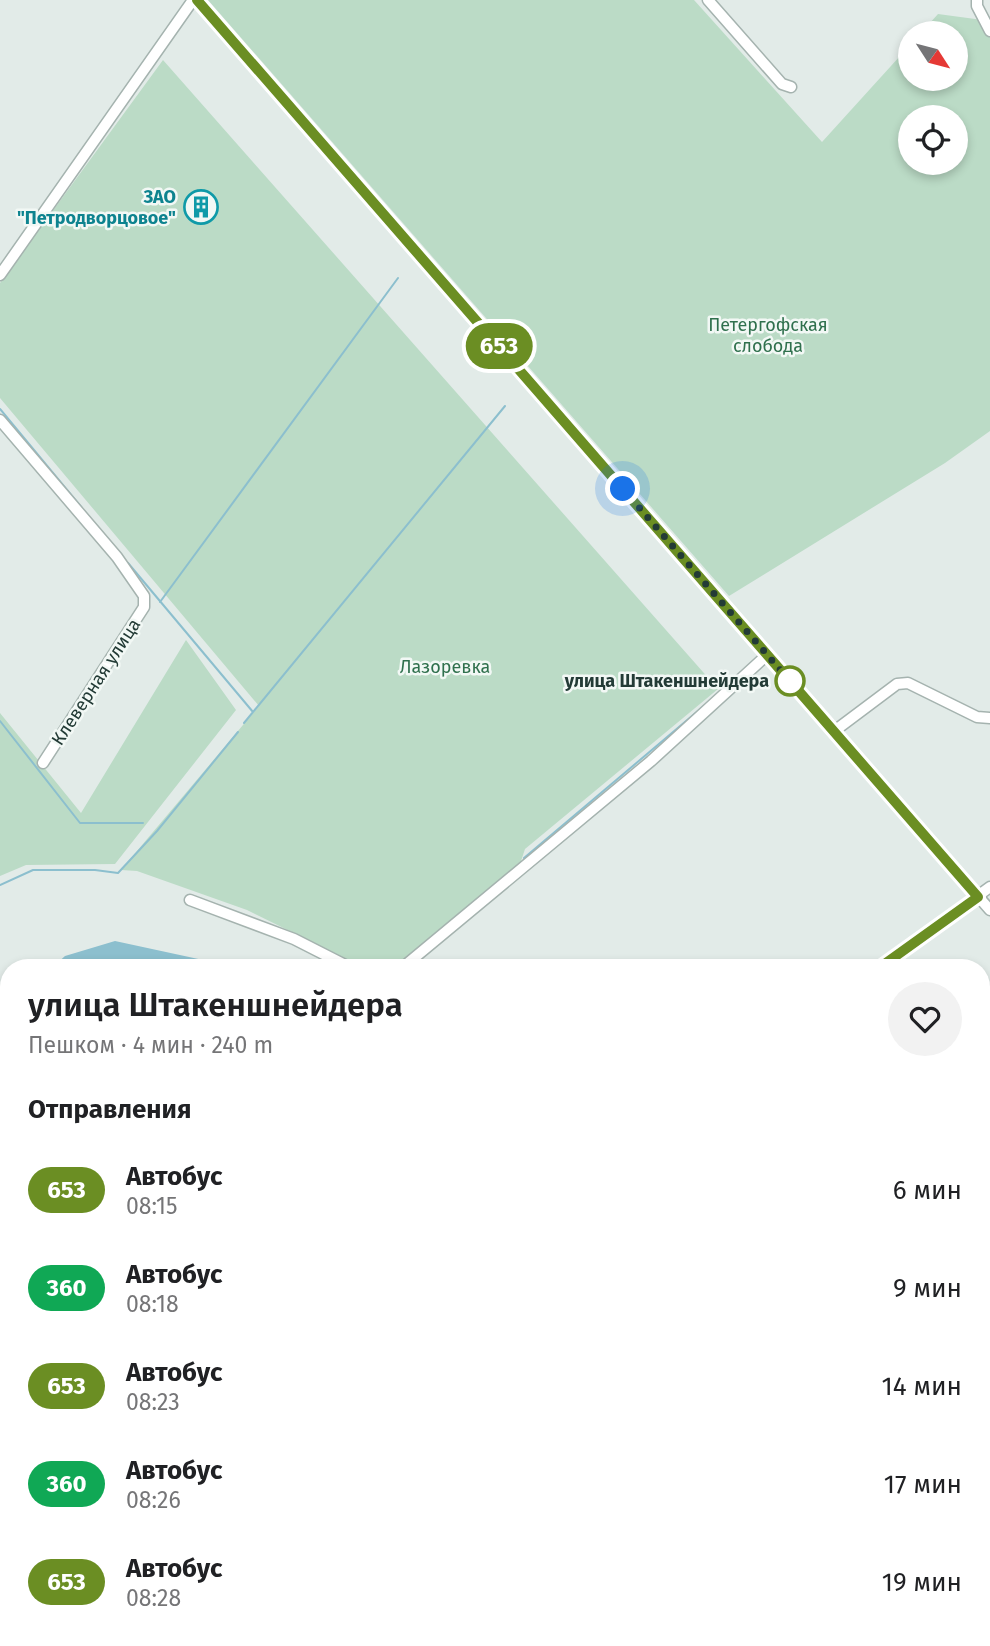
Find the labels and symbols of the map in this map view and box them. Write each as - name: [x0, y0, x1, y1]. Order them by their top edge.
- north arrow: [898, 21, 968, 91]
- place label: ЗАО "Петродворцовое": [17, 186, 176, 229]
- building icon: ЗАО "Петродворцовое": [182, 188, 220, 226]
- park label: Петергофская слобода: [708, 314, 828, 357]
- line badge: 653: [459, 323, 539, 369]
- your location: [605, 471, 640, 506]
- street label: Клеверная улица: [47, 615, 145, 749]
- park label: Лазоревка: [400, 656, 490, 678]
- marker: улица Штакеншнейдера: [775, 666, 805, 696]
- place label: улица Штакеншнейдера: [564, 670, 769, 692]

